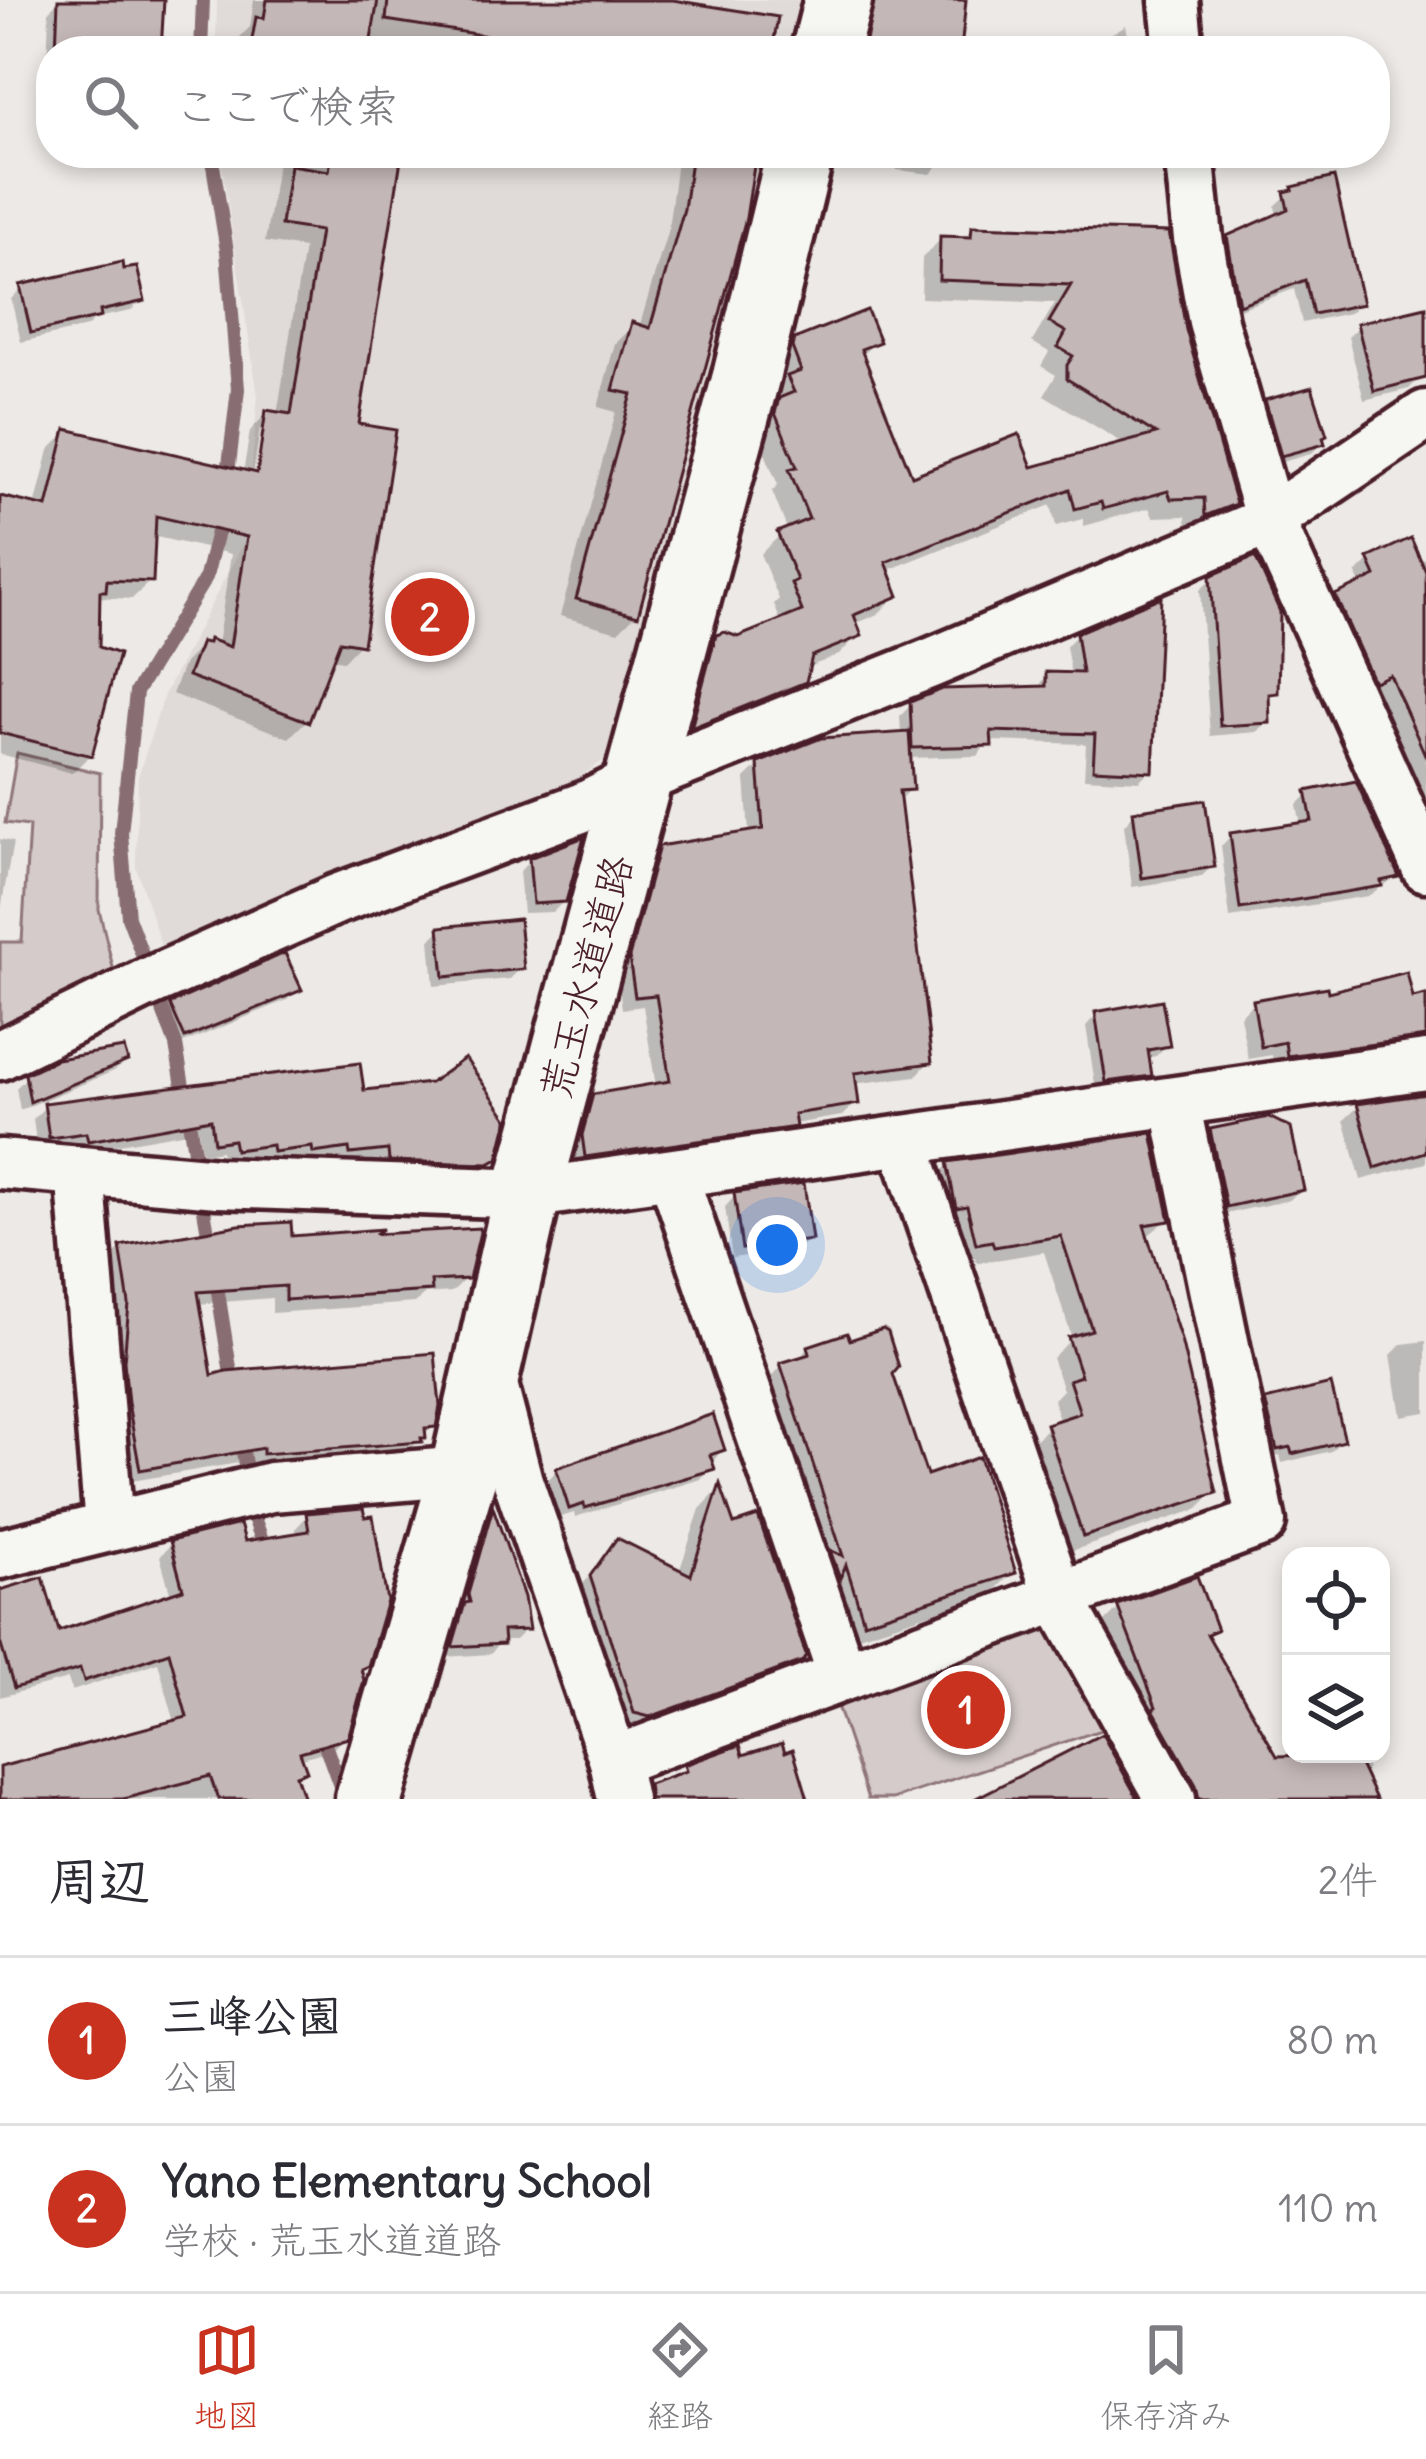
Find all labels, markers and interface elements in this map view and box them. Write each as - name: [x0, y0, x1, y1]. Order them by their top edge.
- search box: [36, 36, 1390, 168]
- icon: search: [78, 69, 144, 135]
- text: ここで検索: [174, 78, 399, 134]
- pin: 2: [391, 572, 469, 662]
- street label: 荒玉水道道路: [528, 849, 644, 1105]
- your location: [747, 1215, 807, 1275]
- map controls: [1282, 1547, 1390, 1763]
- button: locate: [1282, 1547, 1390, 1655]
- button: layers: [1282, 1655, 1390, 1763]
- pin: 1: [927, 1665, 1005, 1755]
- text: 周辺: [48, 1849, 150, 1913]
- text: 2件: [1318, 1856, 1378, 1905]
- text: 三峰公園: [162, 1988, 342, 2044]
- text: 1: [79, 2016, 95, 2065]
- text: 80 m: [1286, 2016, 1378, 2065]
- text: 公園: [162, 2052, 240, 2101]
- text: Yano Elementary School: [162, 2153, 652, 2209]
- text: 2: [76, 2184, 98, 2233]
- text: 110 m: [1278, 2184, 1378, 2233]
- text: 学校 · 荒玉水道道路: [162, 2216, 501, 2265]
- tab: 地図: [194, 2317, 260, 2437]
- tab: 経路: [647, 2317, 713, 2437]
- tab: 保存済み: [1100, 2317, 1232, 2437]

